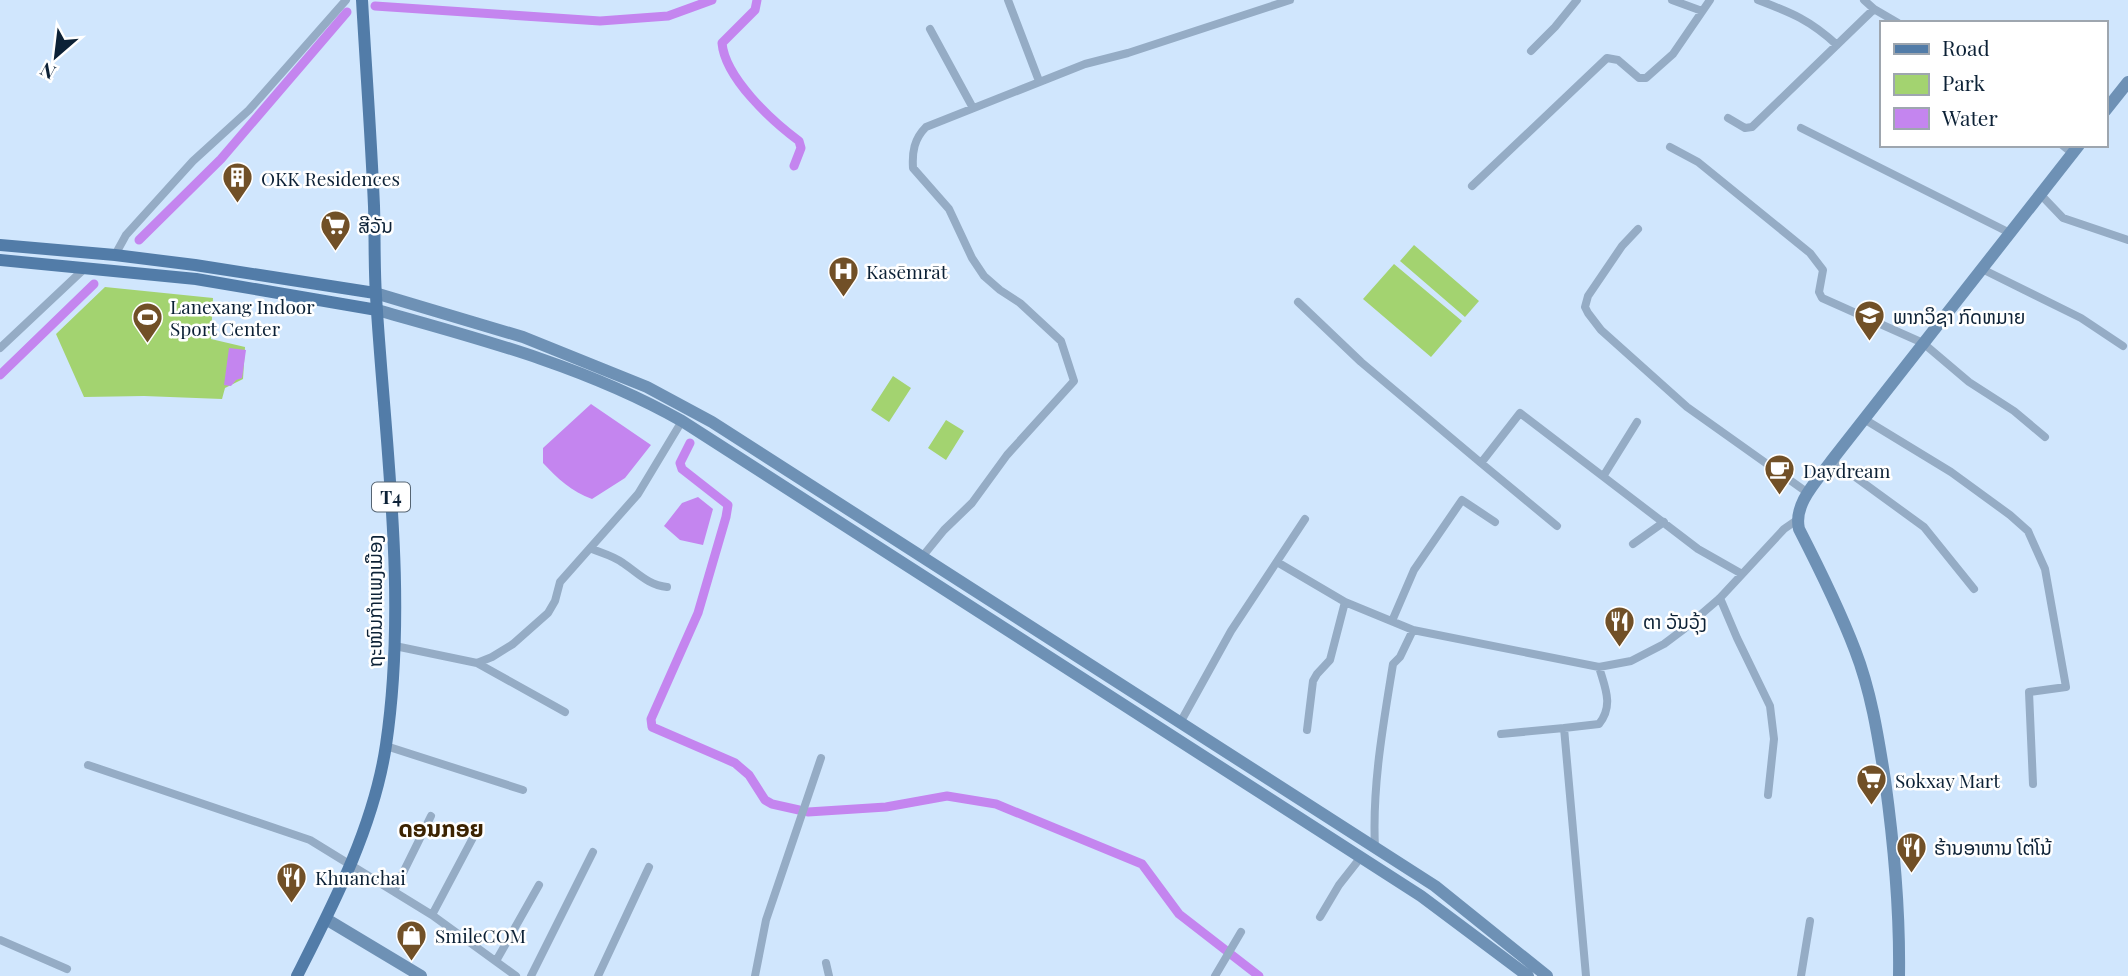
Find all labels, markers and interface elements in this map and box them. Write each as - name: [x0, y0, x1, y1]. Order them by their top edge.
- north arrow: [21, 21, 91, 91]
- legend: [1880, 21, 2107, 147]
- text: Road: [1942, 33, 1990, 61]
- text: N: [35, 57, 60, 87]
- text: Park: [1942, 68, 1986, 96]
- text: Water: [1941, 103, 1998, 131]
- building icon: OKK Residences: [221, 161, 255, 205]
- place label: OKK Residences: [261, 165, 400, 191]
- supermarket icon: ສີວັນ: [318, 208, 352, 252]
- place label: ສີວັນ: [358, 212, 393, 238]
- hospital icon: Kasēmrāt: [826, 254, 860, 298]
- place label: Kasēmrāt: [866, 258, 948, 284]
- place label: Lanexang Indoor Sport Center: [170, 293, 315, 341]
- school or university icon: ພາກວິຊາ ກົດຫມາຍ: [1853, 299, 1887, 343]
- sports icon: Lanexang Indoor Sport Center: [130, 300, 164, 344]
- place label: ພາກວິຊາ ກົດຫມາຍ: [1893, 303, 2025, 329]
- cafe icon: Daydream: [1763, 453, 1797, 497]
- place label: Daydream: [1803, 457, 1891, 483]
- road number: T4: [372, 482, 410, 512]
- street label: ຖະໜົນກຳແພງເມືອງ: [361, 534, 387, 668]
- restaurant icon: ຕາ ວັນວຸ້ງ: [1603, 604, 1637, 648]
- place label: ຕາ ວັນວຸ້ງ: [1643, 608, 1707, 635]
- supermarket icon: Sokxay Mart: [1855, 763, 1889, 807]
- place label: Sokxay Mart: [1895, 767, 2000, 793]
- district label: ດອນກອຍ: [398, 812, 484, 843]
- restaurant icon: ຮ້ານອາຫານ ໂຕ່ໂນ້: [1894, 830, 1928, 874]
- place label: ຮ້ານອາຫານ ໂຕ່ໂນ້: [1934, 834, 2052, 860]
- restaurant icon: Khuanchai: [275, 860, 309, 904]
- place label: Khuanchai: [315, 864, 406, 890]
- shop icon: SmileCOM: [395, 918, 429, 962]
- place label: SmileCOM: [435, 922, 526, 948]

